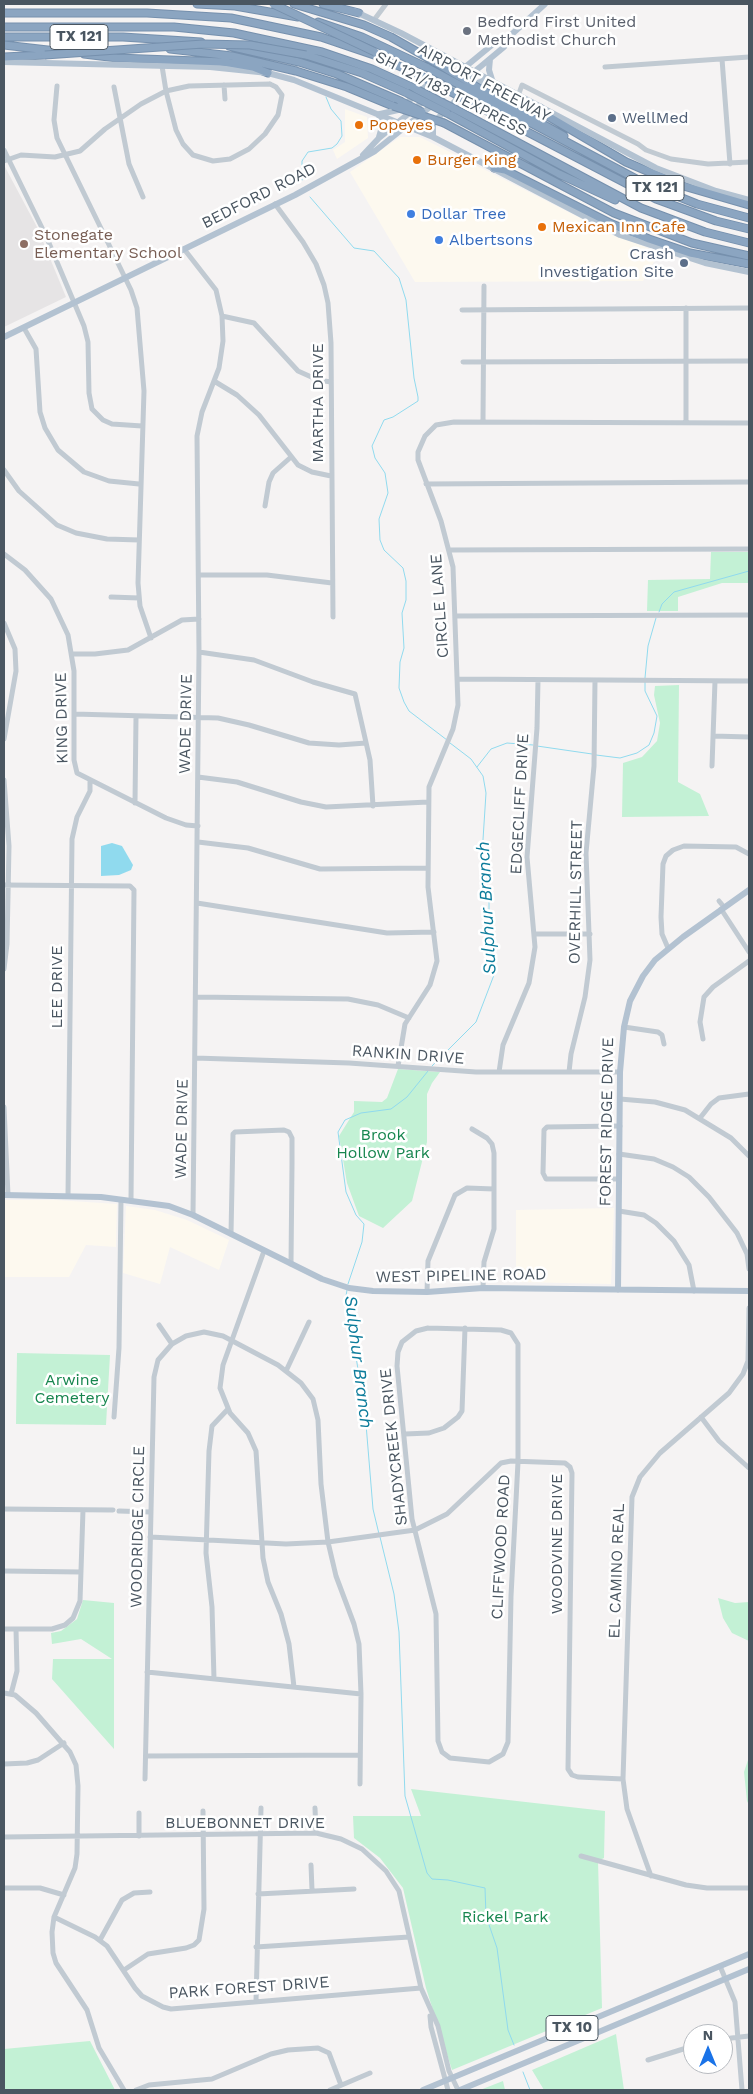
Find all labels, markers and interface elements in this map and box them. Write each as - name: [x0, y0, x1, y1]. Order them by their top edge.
- place label: Bedford First United Methodist Church: [477, 12, 636, 50]
- road number: TX 121: [50, 24, 108, 50]
- marker: Bedford First United Methodist Church: [461, 25, 473, 37]
- street label: AIRPORT FREEWAY: [414, 40, 554, 126]
- street label: SH 121/183 TEXPRESS: [372, 47, 530, 141]
- place label: WellMed: [622, 108, 689, 128]
- marker: WellMed: [606, 112, 618, 124]
- place label: Popeyes: [369, 115, 433, 135]
- marker: Popeyes: [353, 119, 365, 131]
- place label: Burger King: [427, 150, 516, 170]
- marker: Burger King: [411, 154, 423, 166]
- street label: BEDFORD ROAD: [199, 159, 319, 233]
- road number: TX 121: [626, 176, 684, 200]
- place label: Dollar Tree: [421, 204, 506, 224]
- marker: Dollar Tree: [405, 208, 417, 220]
- place label: Mexican Inn Cafe: [552, 217, 686, 237]
- marker: Mexican Inn Cafe: [536, 221, 548, 233]
- place label: Stonegate Elementary School: [34, 225, 182, 263]
- place label: Albertsons: [449, 230, 533, 250]
- marker: Albertsons: [433, 234, 445, 246]
- marker: Stonegate Elementary School: [18, 238, 30, 250]
- place label: Crash Investigation Site: [539, 244, 674, 282]
- marker: Crash Investigation Site: [678, 257, 690, 269]
- street label: MARTHA DRIVE: [308, 343, 328, 463]
- street label: CIRCLE LANE: [427, 553, 453, 659]
- street label: KING DRIVE: [52, 672, 72, 764]
- street label: WADE DRIVE: [176, 674, 196, 774]
- street label: EDGECLIFF DRIVE: [507, 733, 533, 875]
- street label: OVERHILL STREET: [565, 820, 587, 964]
- water label: Sulphur Branch: [473, 841, 501, 975]
- street label: LEE DRIVE: [47, 946, 67, 1028]
- street label: FOREST RIDGE DRIVE: [596, 1037, 618, 1207]
- street label: RANKIN DRIVE: [351, 1041, 465, 1069]
- street label: WADE DRIVE: [172, 1079, 192, 1179]
- park label: Brook Hollow Park: [336, 1125, 430, 1163]
- street label: WEST PIPELINE ROAD: [375, 1265, 547, 1287]
- water label: Sulphur Branch: [339, 1294, 377, 1430]
- street label: SHADYCREEK DRIVE: [376, 1367, 412, 1527]
- park label: Arwine Cemetery: [34, 1370, 110, 1408]
- street label: WOODRIDGE CIRCLE: [127, 1446, 149, 1608]
- street label: CLIFFWOOD ROAD: [488, 1474, 514, 1620]
- street label: WOODVINE DRIVE: [547, 1474, 567, 1614]
- street label: EL CAMINO REAL: [605, 1503, 629, 1639]
- street label: BLUEBONNET DRIVE: [165, 1813, 325, 1833]
- park label: Rickel Park: [462, 1907, 548, 1927]
- street label: PARK FOREST DRIVE: [168, 1973, 330, 2003]
- road number: TX 10: [546, 2016, 598, 2040]
- north arrow: [683, 2024, 733, 2074]
- text: N: [703, 2027, 713, 2043]

